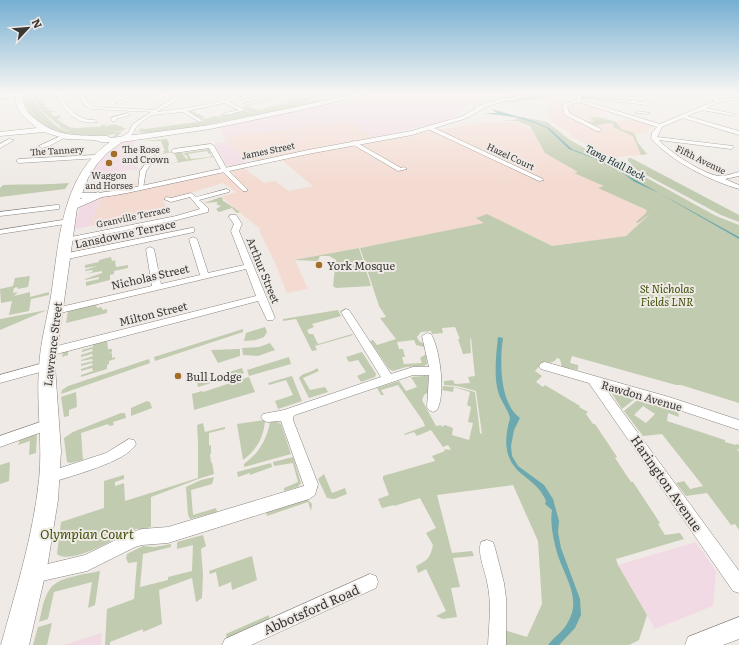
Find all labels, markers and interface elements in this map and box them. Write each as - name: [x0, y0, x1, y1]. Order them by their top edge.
- north arrow: [8, 8, 48, 48]
- text: N: [29, 16, 47, 31]
- street label: James Street: [240, 137, 296, 162]
- street label: Hazel Court: [485, 139, 538, 173]
- water label: Tang Hall Beck: [583, 140, 649, 184]
- street label: Fifth Avenue: [673, 141, 729, 177]
- street label: The Tannery: [30, 142, 85, 158]
- place label: The Rose and Crown: [122, 142, 169, 166]
- marker: The Rose and Crown: [109, 149, 119, 159]
- marker: Waggon and Horses: [104, 158, 114, 168]
- place label: Waggon and Horses: [85, 168, 133, 192]
- street label: Granville Terrace: [95, 201, 172, 231]
- street label: Lansdowne Terrace: [73, 214, 177, 252]
- street label: Arthur Street: [243, 234, 285, 306]
- place label: York Mosque: [327, 257, 396, 273]
- street label: Nicholas Street: [109, 259, 191, 293]
- marker: York Mosque: [314, 260, 324, 270]
- park label: St Nicholas Fields LNR: [640, 280, 695, 309]
- street label: Milton Street: [117, 297, 189, 329]
- street label: Lawrence Street: [39, 300, 65, 387]
- place label: Bull Lodge: [186, 368, 242, 384]
- marker: Bull Lodge: [173, 371, 183, 381]
- street label: Rawdon Avenue: [600, 376, 685, 414]
- street label: Harington Avenue: [627, 431, 708, 535]
- park label: Olympian Court: [40, 524, 135, 543]
- street label: Abbotsford Road: [260, 579, 362, 639]

